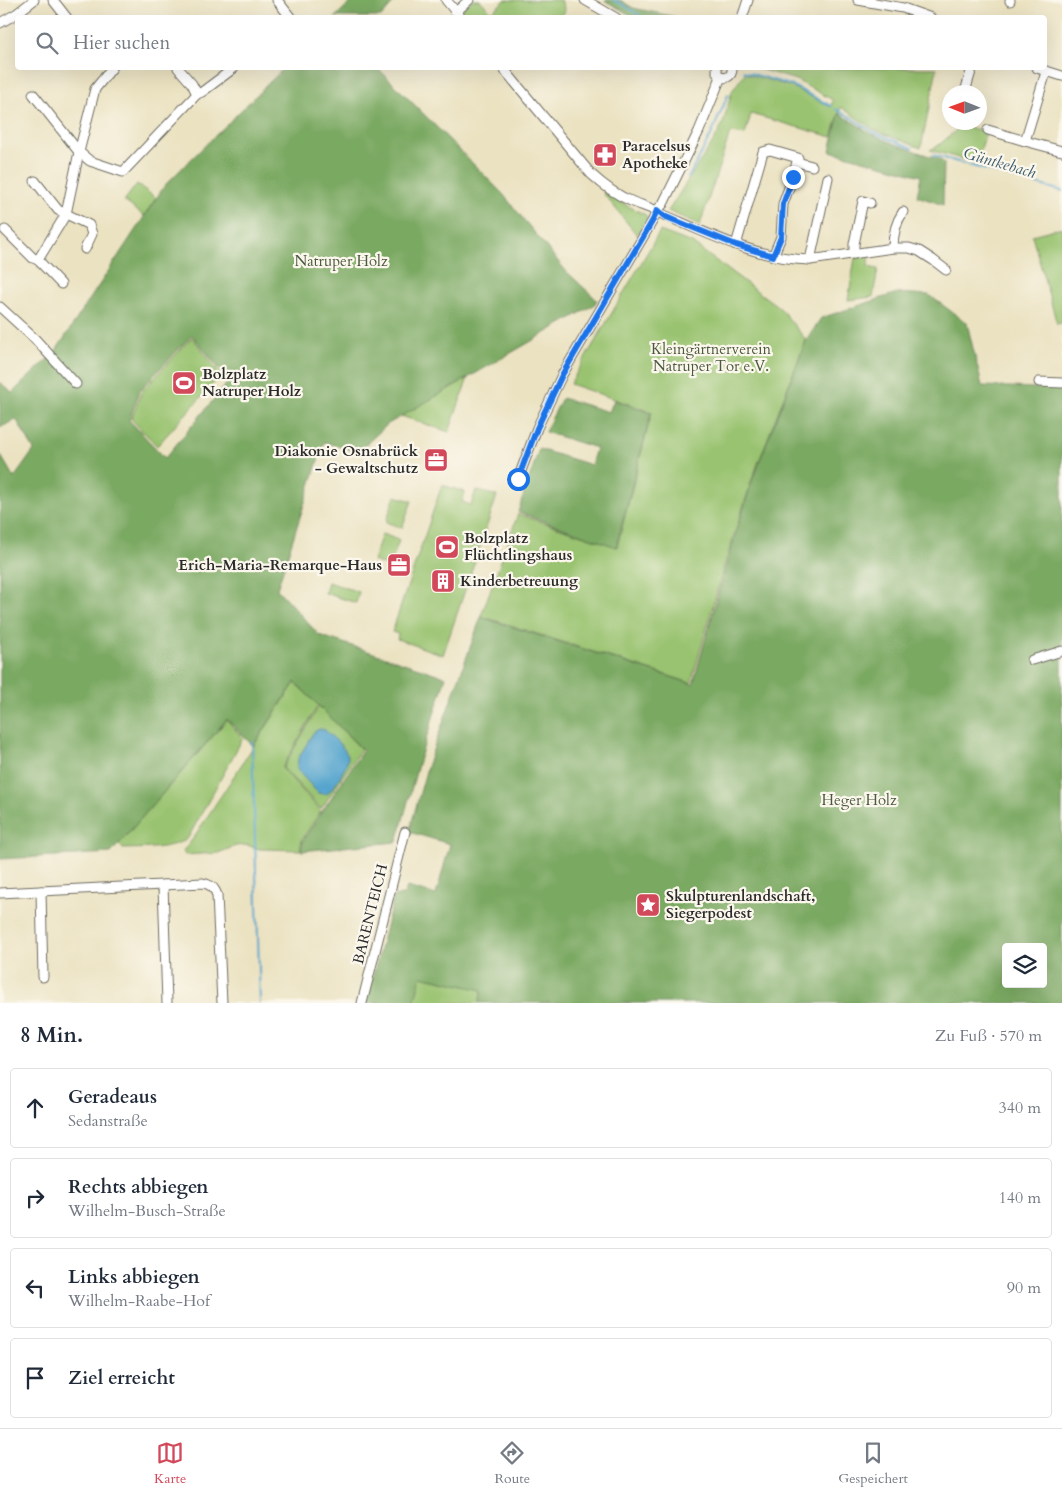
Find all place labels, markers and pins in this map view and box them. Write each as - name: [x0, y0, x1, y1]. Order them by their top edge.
- place label: Paracelsus Apotheke: [622, 136, 691, 173]
- pharmacy icon: Paracelsus Apotheke: [592, 142, 618, 168]
- place label: Bolzplatz Natruper Holz: [202, 364, 302, 401]
- sports icon: Bolzplatz Natruper Holz: [171, 370, 197, 396]
- place label: Diakonie Osnabrück - Gewaltschutz: [274, 441, 419, 478]
- office icon: Diakonie Osnabrück - Gewaltschutz: [423, 447, 449, 473]
- place label: Bolzplatz Flüchtlingshaus: [464, 528, 572, 565]
- sports icon: Bolzplatz Flüchtlingshaus: [434, 534, 460, 560]
- office icon: Erich-Maria-Remarque-Haus: [386, 552, 412, 578]
- place label: Erich-Maria-Remarque-Haus: [178, 555, 382, 575]
- building icon: Kinderbetreuung: [430, 568, 456, 594]
- place label: Kinderbetreuung: [460, 571, 578, 591]
- place label: Skulpturenlandschaft, Siegerpodest: [666, 886, 815, 923]
- place icon: Skulpturenlandschaft, Siegerpodest: [635, 892, 661, 918]

